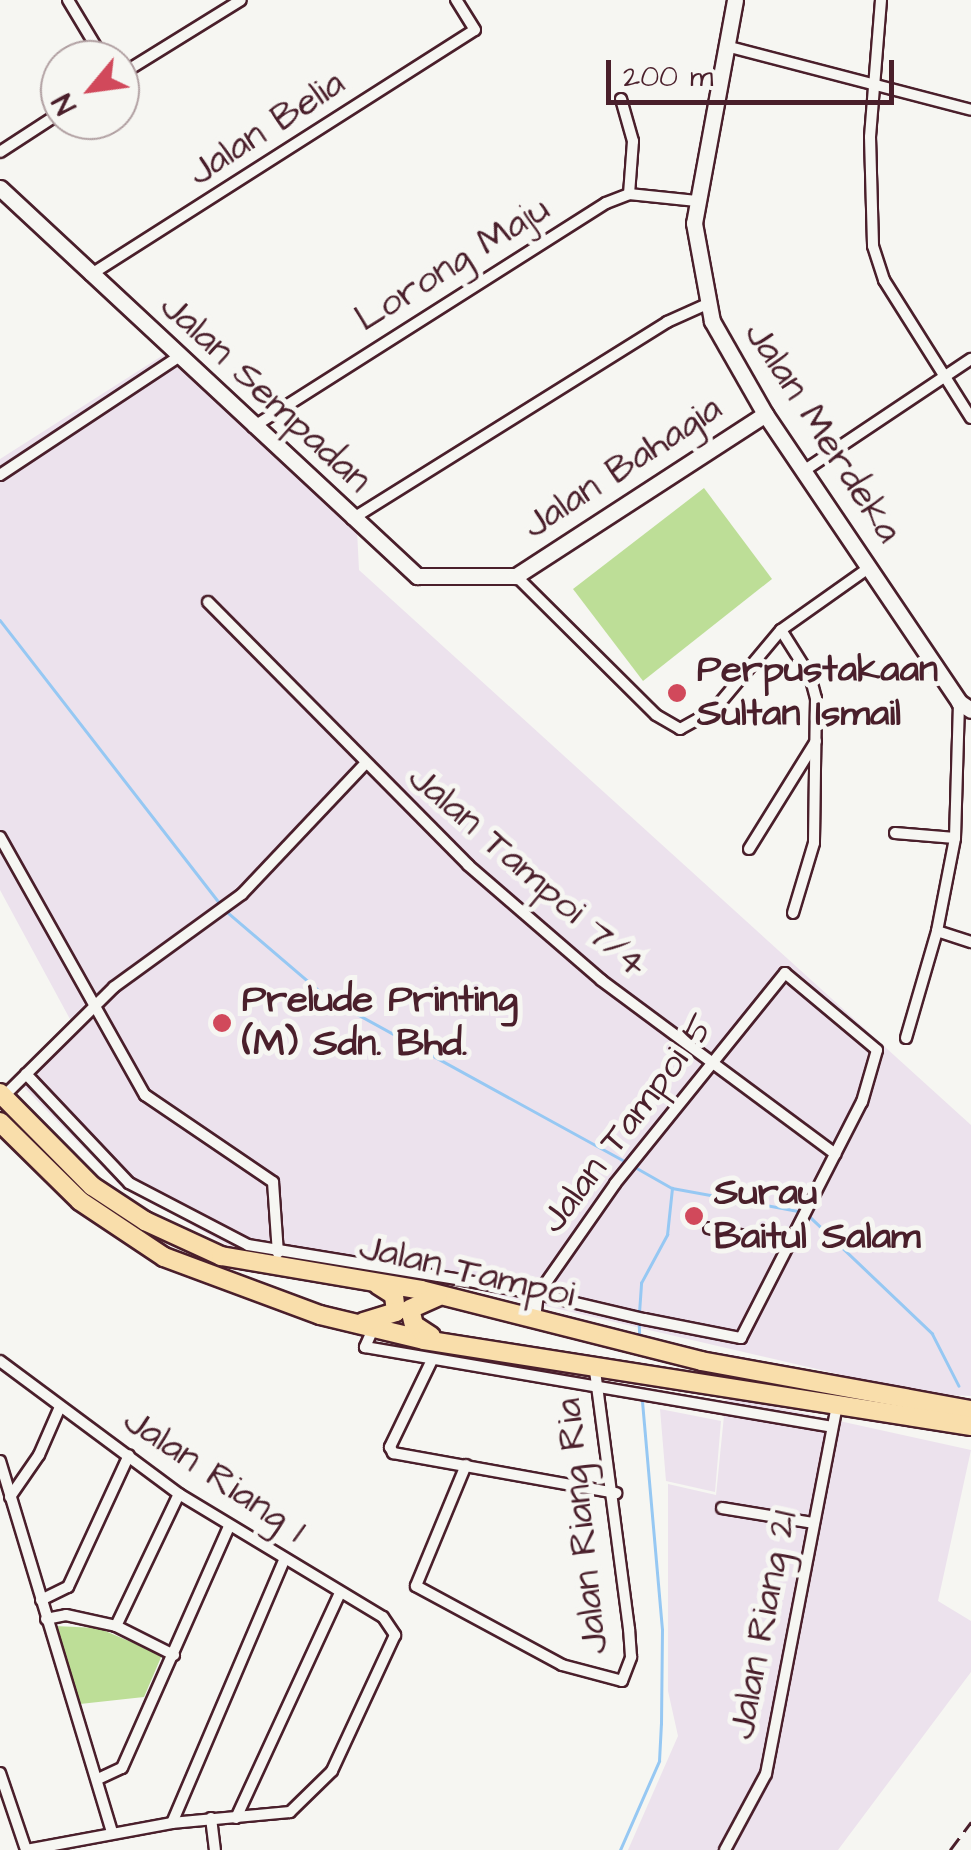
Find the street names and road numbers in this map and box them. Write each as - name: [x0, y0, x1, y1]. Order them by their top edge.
- street label: Jalan Belia: [180, 62, 354, 196]
- street label: Lorong Maju: [347, 187, 559, 343]
- street label: Jalan Sempadan: [150, 285, 380, 503]
- street label: Jalan Merdeka: [734, 314, 910, 552]
- street label: Jalan Bahagia: [515, 387, 731, 549]
- street label: Jalan Tampoi 7/4: [398, 756, 656, 988]
- street label: Jalan Tampoi 5: [531, 1006, 725, 1242]
- street label: Jalan Tampoi: [355, 1225, 579, 1319]
- street label: Jalan Riang Ria: [547, 1396, 619, 1656]
- street label: Jalan Riang 1: [114, 1398, 314, 1554]
- street label: Jalan Riang 21: [720, 1507, 808, 1743]

